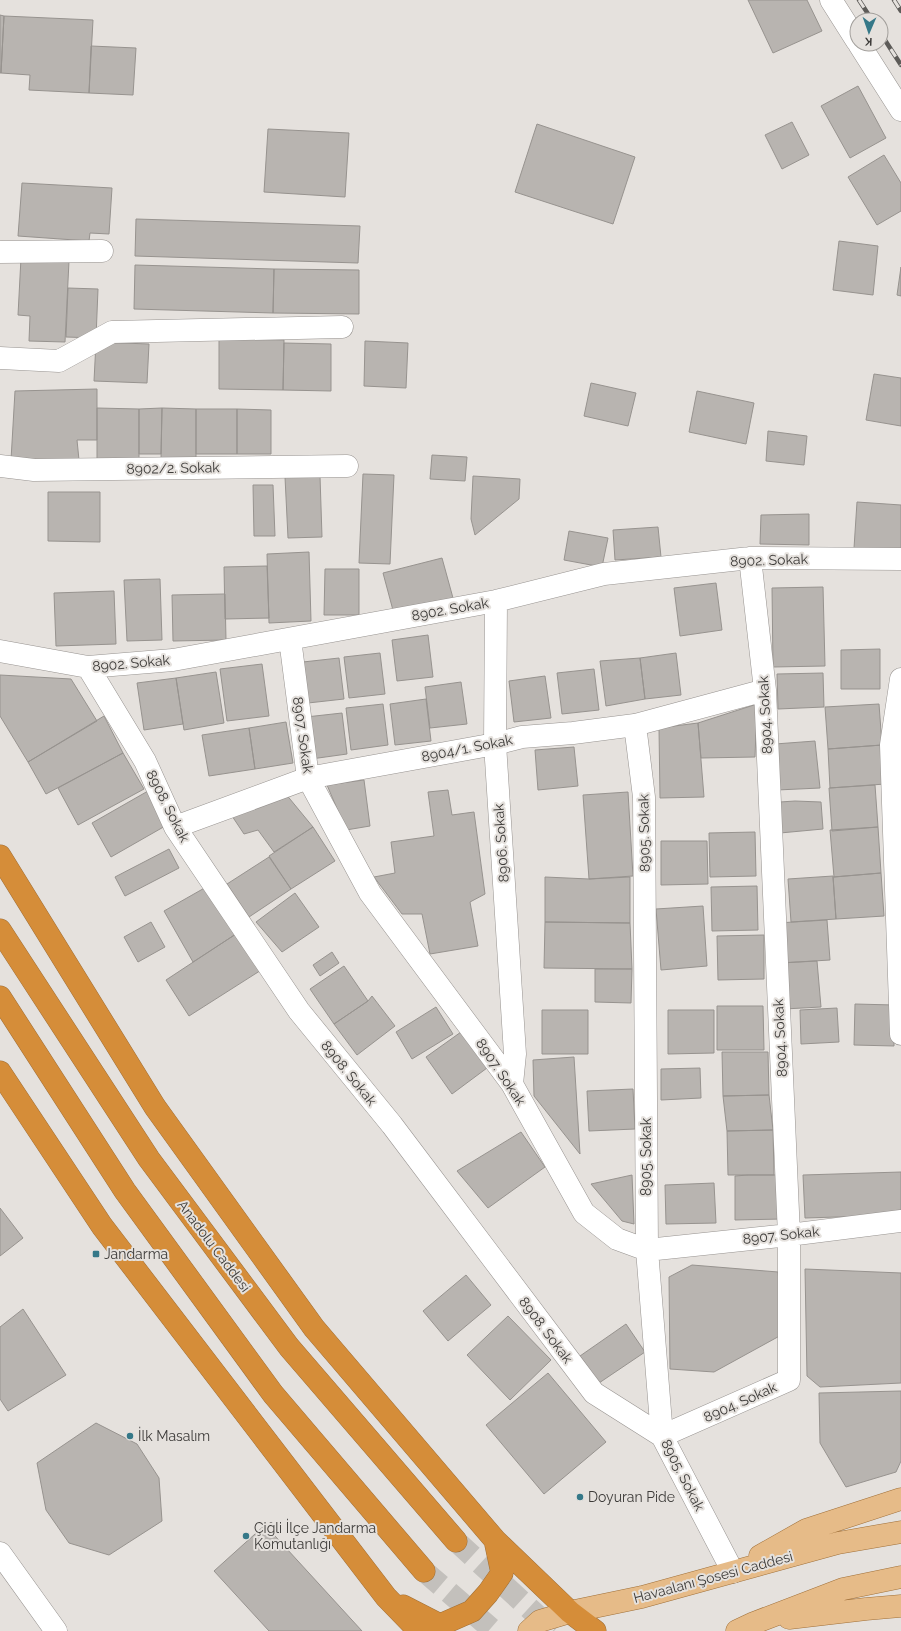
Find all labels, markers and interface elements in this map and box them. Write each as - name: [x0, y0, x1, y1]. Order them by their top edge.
- north arrow: [849, 12, 889, 52]
- text: K: [864, 35, 873, 48]
- street label: 8902/2. Sokak: [126, 459, 220, 477]
- street label: 8902. Sokak: [730, 551, 809, 569]
- street label: 8902. Sokak: [410, 594, 490, 624]
- street label: 8902. Sokak: [92, 652, 171, 674]
- street label: 8904. Sokak: [755, 675, 775, 754]
- street label: 8907. Sokak: [290, 696, 316, 775]
- street label: 8904/1. Sokak: [420, 731, 514, 765]
- street label: 8908. Sokak: [143, 767, 193, 845]
- street label: 8905. Sokak: [635, 793, 653, 872]
- street label: 8906. Sokak: [490, 802, 512, 883]
- street label: 8904. Sokak: [770, 998, 790, 1077]
- street label: 8907. Sokak: [473, 1036, 529, 1109]
- street label: 8908. Sokak: [318, 1037, 380, 1109]
- street label: 8905. Sokak: [638, 1117, 654, 1196]
- street label: Anadolu Caddesi: [174, 1197, 254, 1295]
- street label: 8907. Sokak: [742, 1223, 821, 1247]
- place label: Jandarma: [104, 1246, 168, 1262]
- marker: Jandarma: [91, 1249, 101, 1259]
- street label: 8908. Sokak: [516, 1294, 576, 1367]
- street label: 8904. Sokak: [701, 1379, 780, 1425]
- place label: İlk Masalım: [138, 1426, 210, 1444]
- marker: İlk Masalım: [125, 1431, 135, 1441]
- street label: 8905. Sokak: [658, 1437, 708, 1514]
- place label: Doyuran Pide: [588, 1489, 675, 1505]
- marker: Doyuran Pide: [575, 1492, 585, 1502]
- place label: Çiğli İlçe Jandarma Komutanlığı: [254, 1518, 376, 1552]
- marker: Çiğli İlçe Jandarma Komutanlığı: [241, 1531, 251, 1541]
- street label: Havaalanı Şosesi Caddesi: [632, 1548, 794, 1606]

